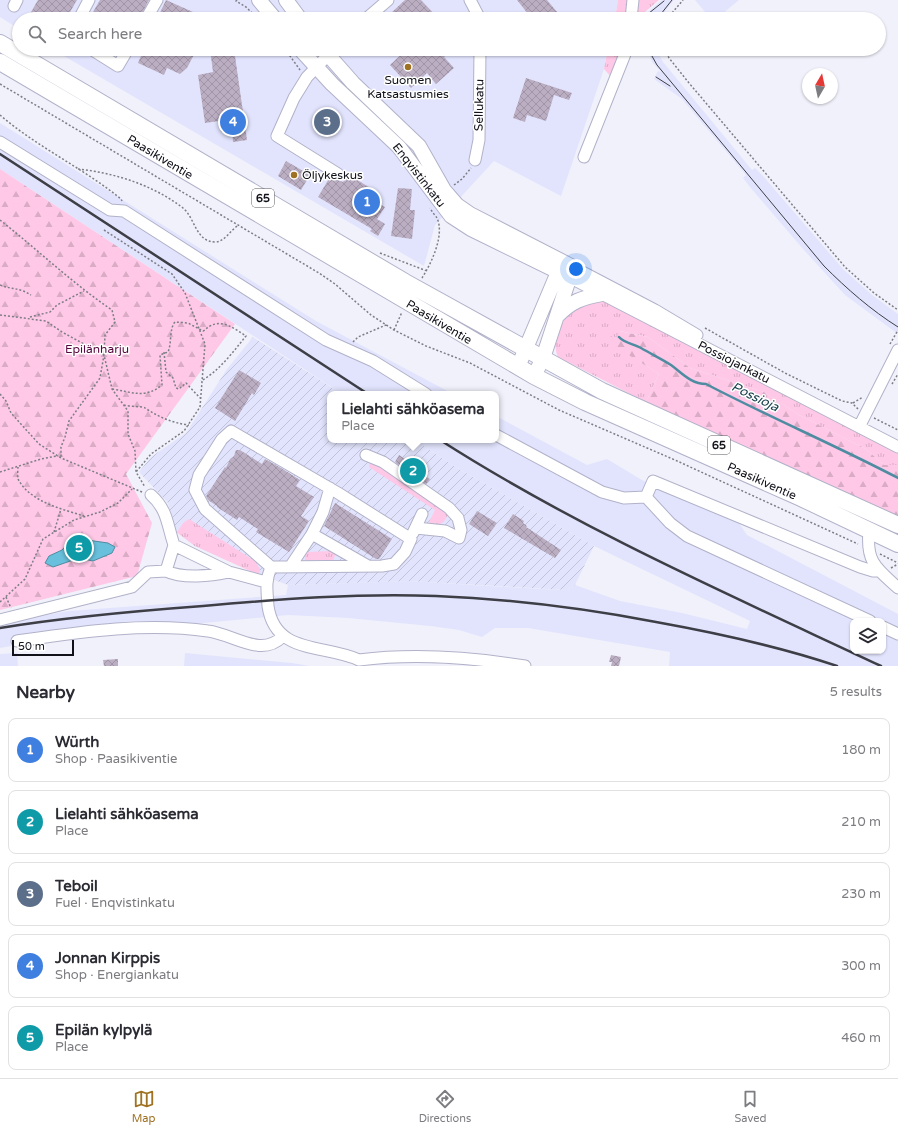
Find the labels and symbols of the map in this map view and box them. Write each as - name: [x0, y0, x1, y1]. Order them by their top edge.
- marker: Suomen Katsastusmies: [403, 62, 413, 72]
- north arrow: [802, 68, 838, 104]
- place label: Suomen Katsastusmies: [367, 73, 449, 101]
- street label: Sellukatu: [472, 79, 486, 131]
- pin: 4: [220, 107, 246, 137]
- pin: 3: [314, 107, 340, 137]
- street label: Paasikiventie: [125, 132, 196, 182]
- street label: Enqvistinkatu: [390, 140, 448, 210]
- place label: Öljykeskus: [302, 168, 363, 182]
- marker: Öljykeskus: [289, 170, 299, 180]
- pin: 1: [354, 187, 380, 217]
- road number: 65: [252, 189, 274, 207]
- your location: [566, 259, 586, 279]
- street label: Paasikiventie: [404, 297, 475, 347]
- street label: Possiojankatu: [696, 338, 772, 386]
- park label: Epilänharju: [65, 342, 129, 356]
- water label: Possioja: [729, 379, 782, 416]
- road number: 65: [708, 436, 730, 454]
- pin: 2: [400, 456, 426, 486]
- street label: Paasikiventie: [725, 460, 799, 503]
- pin: 5: [66, 533, 92, 563]
- scale bar: [12, 638, 74, 657]

